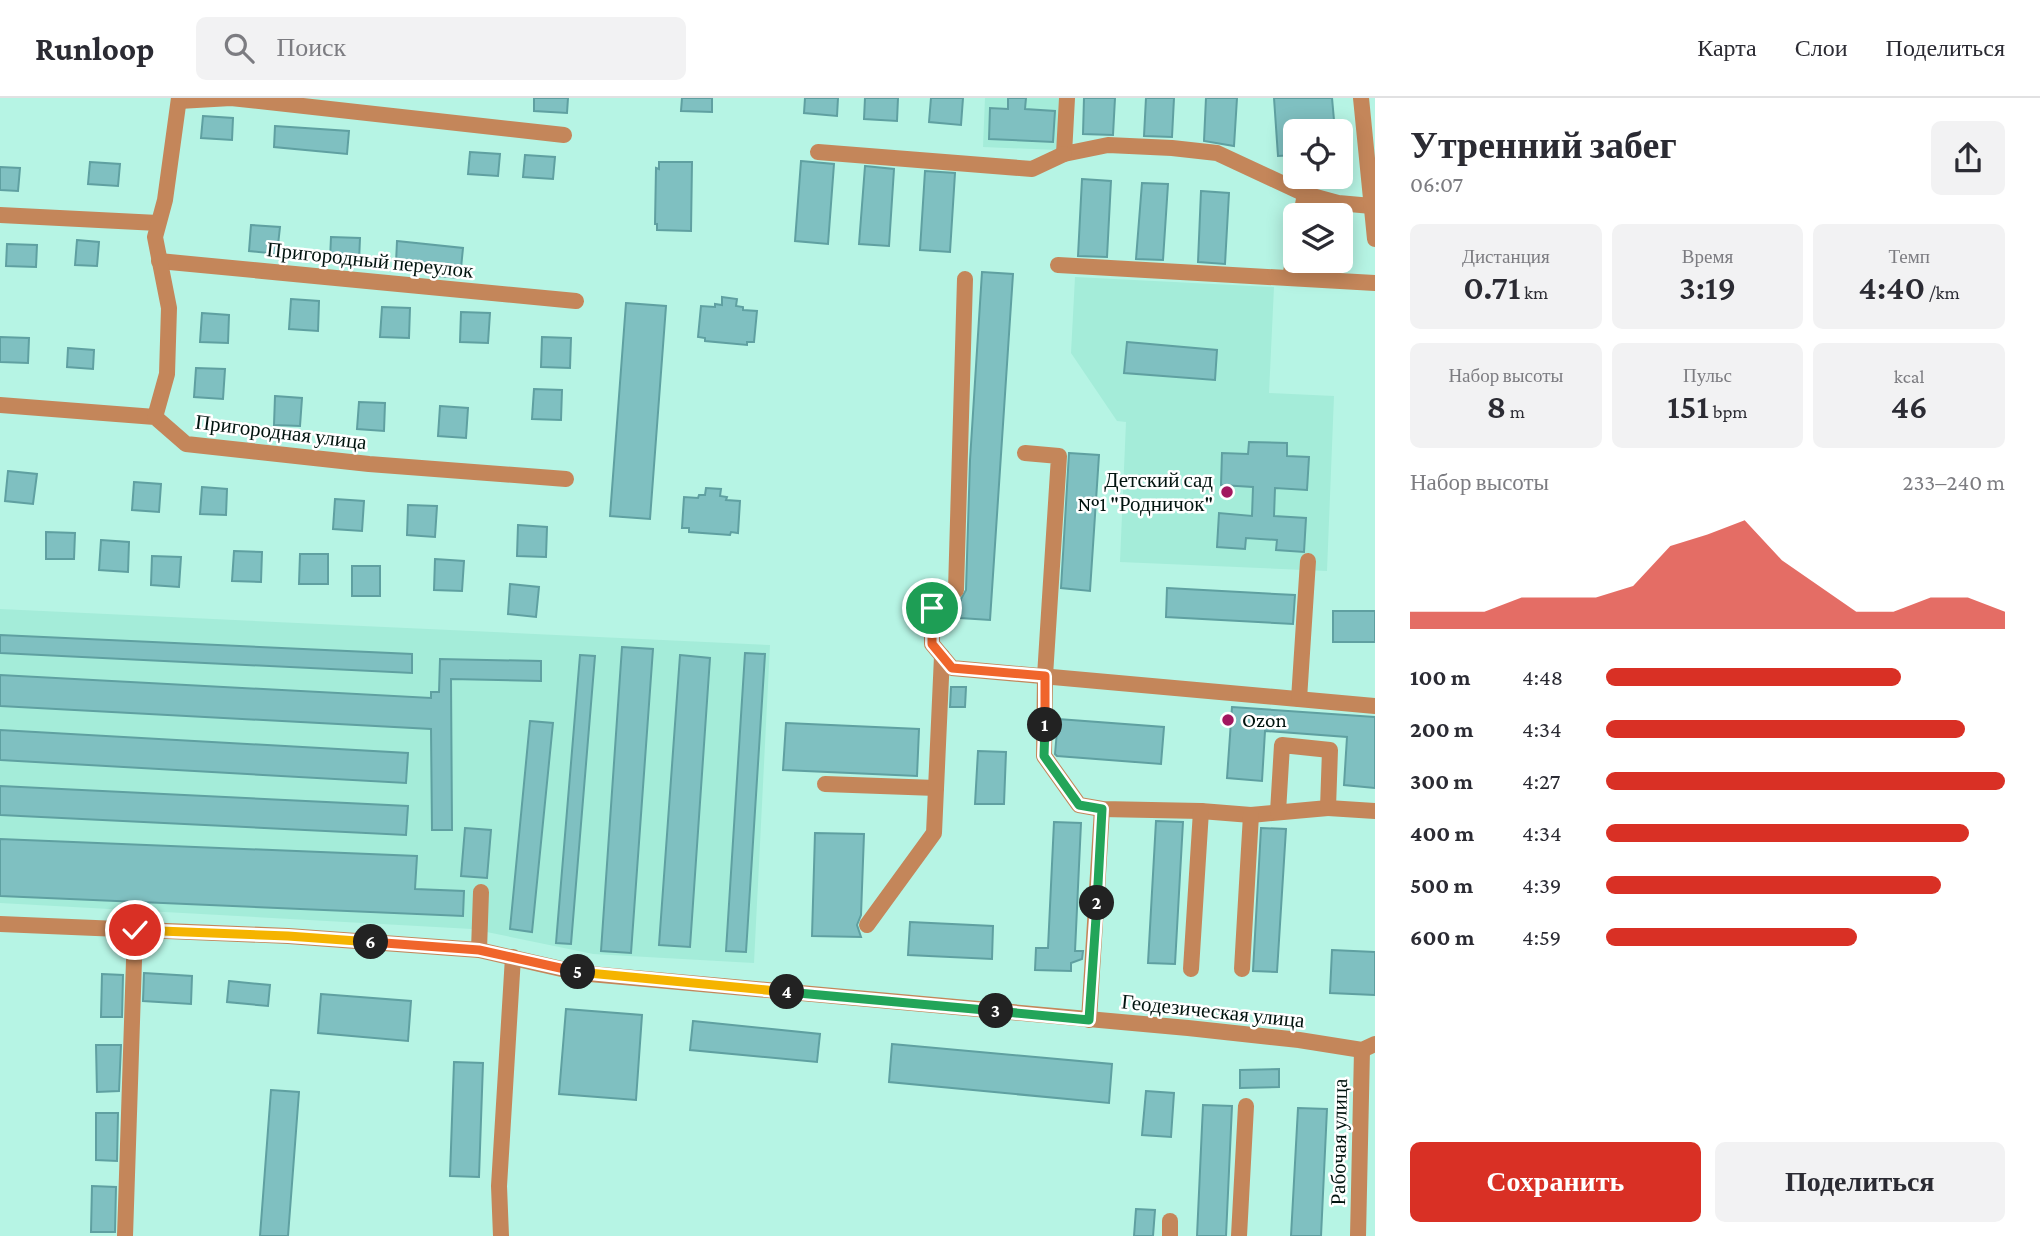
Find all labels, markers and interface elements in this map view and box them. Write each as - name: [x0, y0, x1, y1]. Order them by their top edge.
- search box: [196, 17, 686, 80]
- icon: search: [220, 29, 258, 67]
- text: Runloop: [35, 30, 154, 67]
- text: Поиск: [276, 33, 346, 62]
- text: Карта: [1697, 34, 1757, 61]
- text: Слои: [1795, 34, 1848, 61]
- text: Поделиться: [1886, 34, 2005, 61]
- map controls: [1283, 119, 1353, 273]
- button: locate: [1283, 119, 1353, 189]
- button: share: [1931, 121, 2005, 195]
- text: Утренний забег: [1410, 124, 1677, 166]
- text: 06:07: [1410, 171, 1463, 197]
- button: layers: [1283, 203, 1353, 273]
- street label: Пригородный переулок: [265, 237, 475, 283]
- text: Дистанция: [1462, 246, 1550, 267]
- text: Время: [1682, 246, 1733, 267]
- text: Темп: [1888, 246, 1930, 267]
- text: 0.71: [1463, 268, 1520, 307]
- text: 3:19: [1679, 268, 1736, 307]
- text: 4:40: [1858, 268, 1925, 307]
- text: km: [1520, 282, 1548, 303]
- text: /km: [1925, 282, 1960, 303]
- text: Набор высоты: [1448, 365, 1563, 386]
- text: Пульс: [1683, 365, 1732, 386]
- text: kcal: [1894, 366, 1924, 387]
- text: 8: [1487, 387, 1506, 426]
- text: 151: [1667, 387, 1709, 426]
- text: 46: [1891, 387, 1928, 426]
- text: m: [1506, 401, 1525, 422]
- text: bpm: [1709, 401, 1748, 422]
- street label: Пригородная улица: [194, 410, 369, 455]
- place label: Детский сад №1 "Родничок": [1077, 468, 1213, 516]
- text: Набор высоты: [1410, 469, 1549, 495]
- text: 233–240 m: [1903, 469, 2005, 495]
- marker: Детский сад №1 "Родничок": [1219, 484, 1235, 500]
- pin: [902, 578, 962, 638]
- icon: arrive: [913, 589, 951, 627]
- text: 100 m: [1410, 664, 1470, 690]
- text: 4:48: [1522, 664, 1563, 690]
- pin: 1: [1028, 708, 1062, 742]
- place label: Ozon: [1242, 708, 1287, 732]
- marker: Ozon: [1220, 712, 1236, 728]
- text: 1: [1041, 714, 1048, 735]
- text: 200 m: [1410, 716, 1474, 742]
- text: 4:34: [1522, 716, 1562, 742]
- text: 300 m: [1410, 768, 1473, 794]
- text: 4:27: [1522, 768, 1560, 794]
- text: 400 m: [1410, 820, 1474, 846]
- text: 4:34: [1522, 820, 1562, 846]
- text: 500 m: [1410, 872, 1473, 898]
- text: 4:39: [1522, 872, 1562, 898]
- pin: 2: [1080, 886, 1114, 920]
- text: 2: [1092, 892, 1101, 913]
- pin: [105, 900, 165, 960]
- icon: check: [116, 911, 154, 949]
- pin: 6: [354, 924, 388, 960]
- text: 600 m: [1410, 924, 1474, 950]
- text: 4:59: [1522, 924, 1561, 950]
- text: 6: [365, 931, 376, 952]
- pin: 5: [560, 954, 596, 990]
- text: 5: [573, 961, 582, 982]
- pin: 4: [770, 974, 804, 1010]
- text: 4: [781, 981, 792, 1002]
- street label: Геодезическая улица: [1120, 989, 1306, 1033]
- pin: 3: [978, 993, 1014, 1028]
- text: 3: [991, 1000, 1000, 1021]
- street label: Рабочая улица: [1326, 1078, 1352, 1206]
- button: Сохранить: [1410, 1142, 1701, 1222]
- button: Поделиться: [1715, 1142, 2005, 1222]

